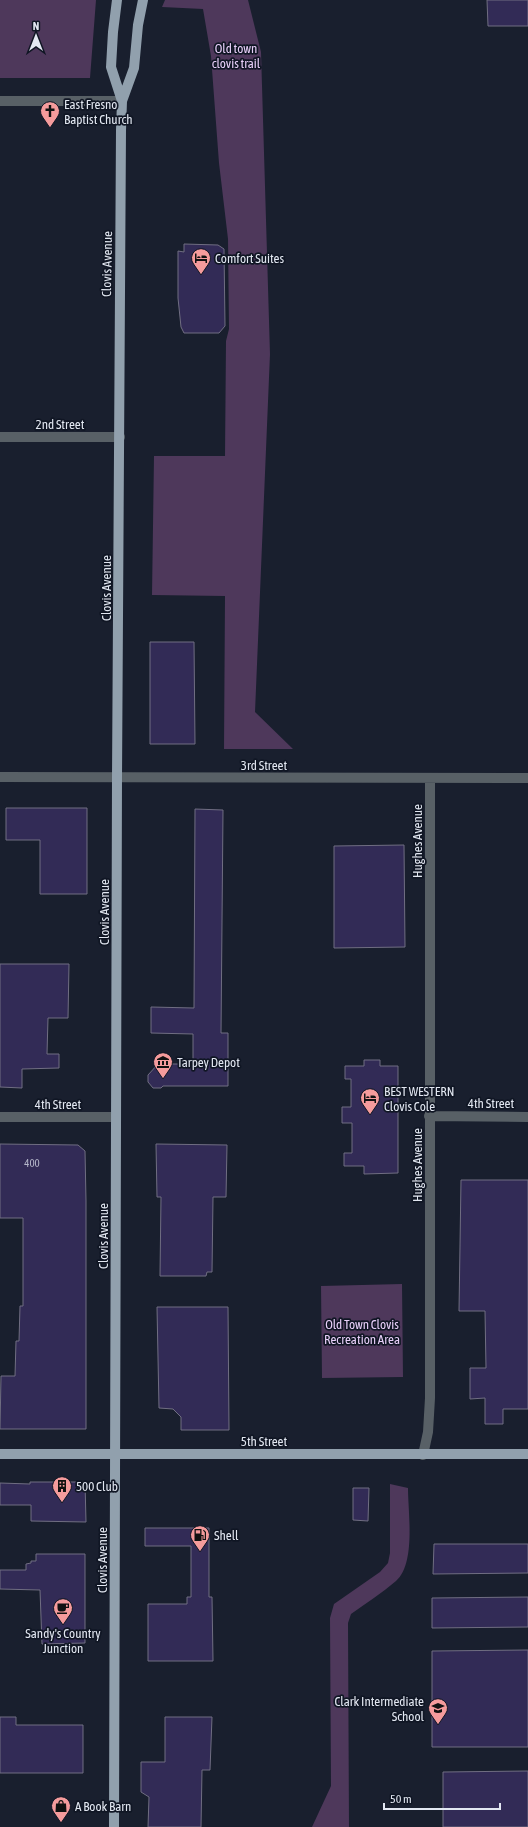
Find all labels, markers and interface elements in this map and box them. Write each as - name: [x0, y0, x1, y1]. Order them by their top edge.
- north arrow: [16, 16, 56, 56]
- text: N: [33, 20, 39, 32]
- park label: Old town clovis trail: [212, 41, 261, 71]
- place label: East Fresno Baptist Church: [64, 97, 133, 127]
- church icon: East Fresno Baptist Church: [39, 100, 61, 128]
- street label: Clovis Avenue: [99, 231, 115, 297]
- hotel icon: Comfort Suites: [190, 247, 212, 275]
- place label: Comfort Suites: [215, 251, 284, 266]
- street label: 2nd Street: [36, 417, 85, 432]
- street label: Clovis Avenue: [99, 555, 114, 621]
- street label: 3rd Street: [241, 758, 287, 773]
- street label: Hughes Avenue: [410, 804, 425, 878]
- street label: Clovis Avenue: [97, 879, 112, 945]
- museum icon: Tarpey Depot: [152, 1051, 174, 1079]
- place label: Tarpey Depot: [177, 1055, 240, 1070]
- place label: BEST WESTERN Clovis Cole: [384, 1084, 455, 1114]
- hotel icon: BEST WESTERN Clovis Cole: [359, 1087, 381, 1115]
- street label: 4th Street: [468, 1096, 514, 1111]
- street label: 4th Street: [35, 1097, 81, 1112]
- street label: Hughes Avenue: [410, 1128, 425, 1202]
- house number: 400: [24, 1157, 40, 1169]
- street label: Clovis Avenue: [96, 1203, 111, 1269]
- park label: Old Town Clovis Recreation Area: [324, 1317, 400, 1347]
- street label: 5th Street: [241, 1434, 287, 1449]
- building icon: 500 Club: [51, 1475, 73, 1503]
- place label: 500 Club: [76, 1479, 118, 1494]
- fuel station icon: Shell: [189, 1524, 211, 1552]
- street label: Clovis Avenue: [95, 1527, 110, 1593]
- place label: Shell: [214, 1528, 239, 1543]
- cafe icon: Sandy's Country Junction: [52, 1597, 74, 1625]
- place label: Sandy's Country Junction: [25, 1626, 101, 1656]
- place label: Clark Intermediate School: [334, 1694, 425, 1724]
- school or university icon: Clark Intermediate School: [427, 1697, 449, 1725]
- scale bar: [384, 1785, 500, 1811]
- text: 50 m: [390, 1792, 412, 1806]
- shop icon: A Book Barn: [50, 1795, 72, 1823]
- place label: A Book Barn: [75, 1799, 131, 1814]

